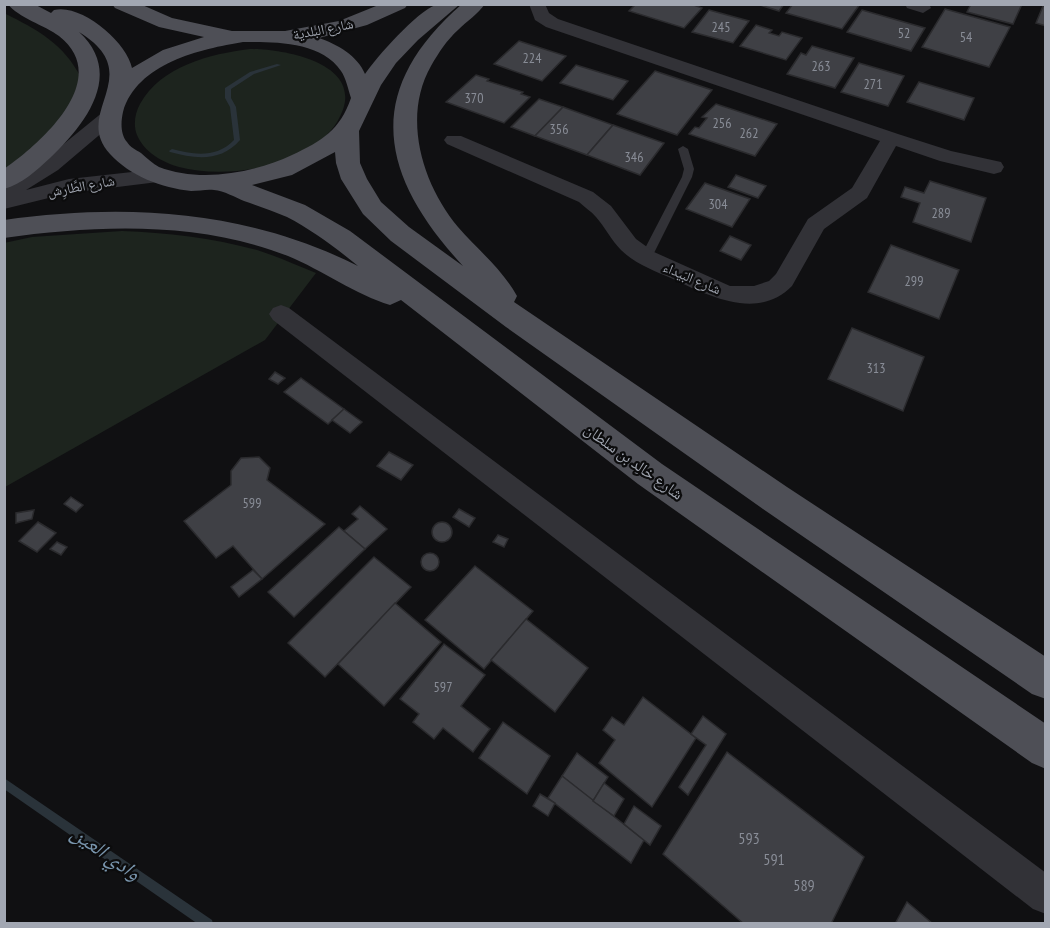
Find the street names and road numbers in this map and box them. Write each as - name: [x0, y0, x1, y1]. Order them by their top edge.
- street label: شارع البلدية: [291, 14, 355, 45]
- street label: شارع الطَّارِش: [46, 171, 116, 203]
- street label: شارع البَيداء: [660, 258, 724, 299]
- street label: شارع خالِد بن سلطان: [580, 418, 687, 504]

